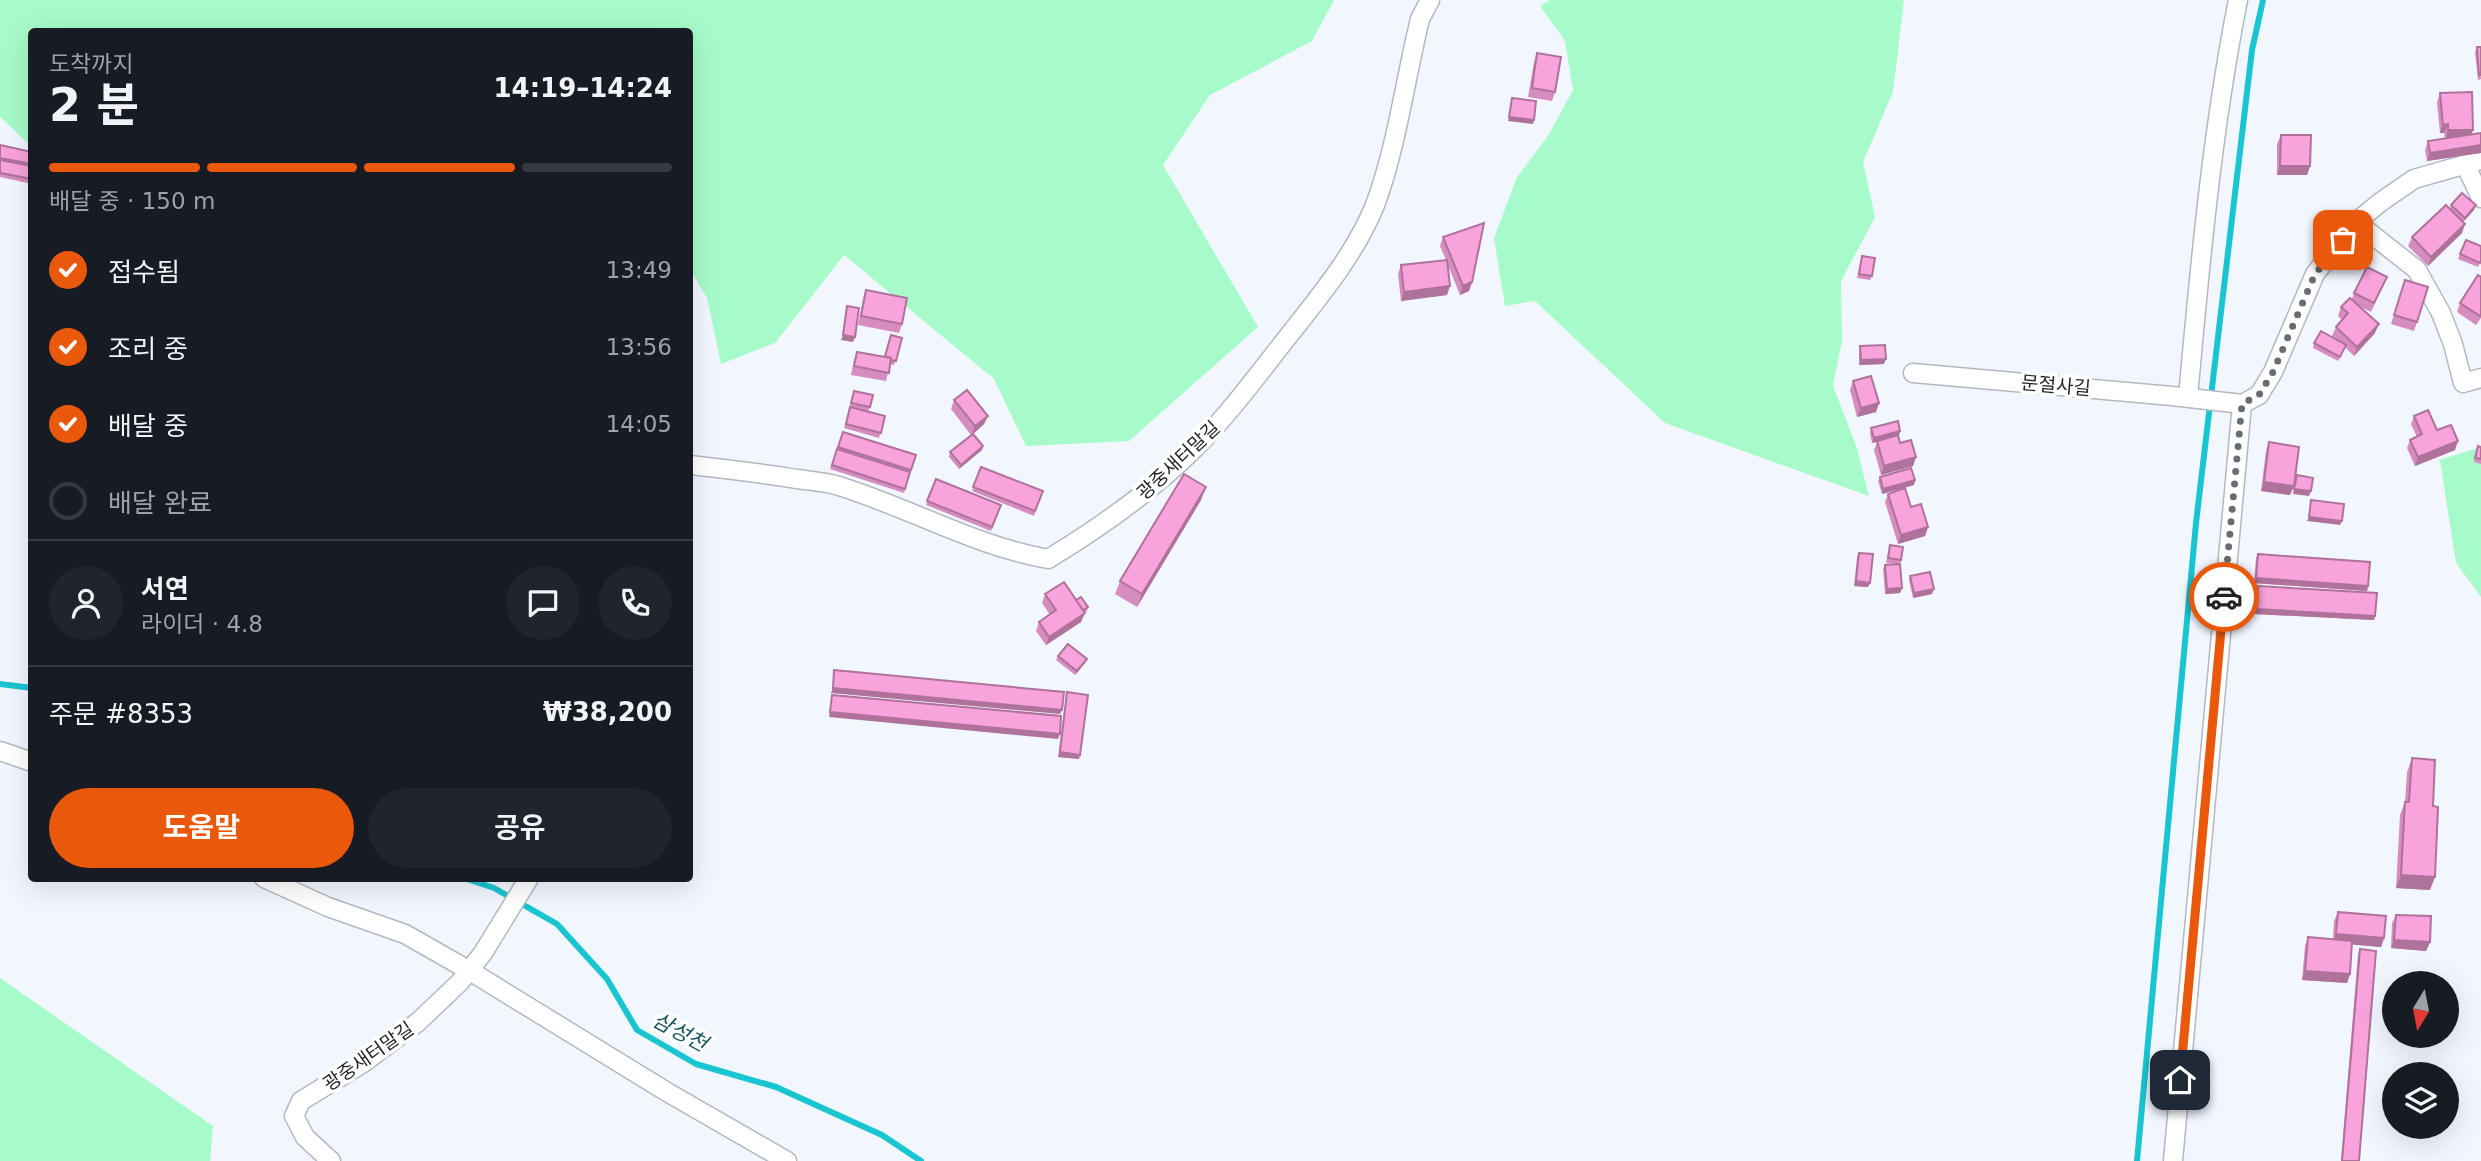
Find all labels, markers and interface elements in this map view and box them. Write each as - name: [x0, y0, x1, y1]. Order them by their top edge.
- text: 도착까지: [49, 51, 134, 77]
- text: 14:19–14:24: [493, 73, 672, 103]
- text: 2 분: [49, 78, 139, 132]
- text: 배달 중 · 150 m: [49, 188, 215, 214]
- pin: [2313, 210, 2373, 270]
- icon: bag: [2324, 221, 2362, 259]
- icon: check: [49, 251, 87, 289]
- text: 접수됨: [108, 257, 180, 287]
- text: 13:49: [606, 257, 672, 283]
- icon: check: [49, 328, 87, 366]
- text: 조리 중: [108, 334, 188, 364]
- text: 13:56: [606, 334, 672, 360]
- street label: 문절사길: [2020, 371, 2092, 399]
- icon: check: [49, 405, 87, 443]
- text: 배달 중: [108, 411, 188, 441]
- text: 14:05: [606, 411, 672, 437]
- street label: 광중새터말길: [1132, 416, 1224, 504]
- text: 배달 완료: [108, 488, 212, 518]
- courier: [2189, 562, 2259, 632]
- button: person: [49, 566, 123, 640]
- button: chat: [506, 566, 580, 640]
- button: phone: [598, 566, 672, 640]
- text: 서연: [141, 574, 189, 604]
- icon: car: [2205, 578, 2243, 616]
- text: 라이더 · 4.8: [141, 611, 263, 637]
- text: ₩38,200: [543, 697, 672, 727]
- text: 주문 #8353: [49, 699, 193, 729]
- button: 도움말: [49, 788, 354, 868]
- button: 공유: [368, 788, 672, 868]
- north arrow: [2382, 971, 2459, 1048]
- map controls: [2382, 971, 2459, 1139]
- water label: 삼성천: [649, 1008, 714, 1057]
- street label: 광중새터말길: [319, 1017, 417, 1095]
- pin: [2150, 1050, 2210, 1110]
- icon: home: [2161, 1061, 2199, 1099]
- button: layers: [2382, 1062, 2459, 1139]

